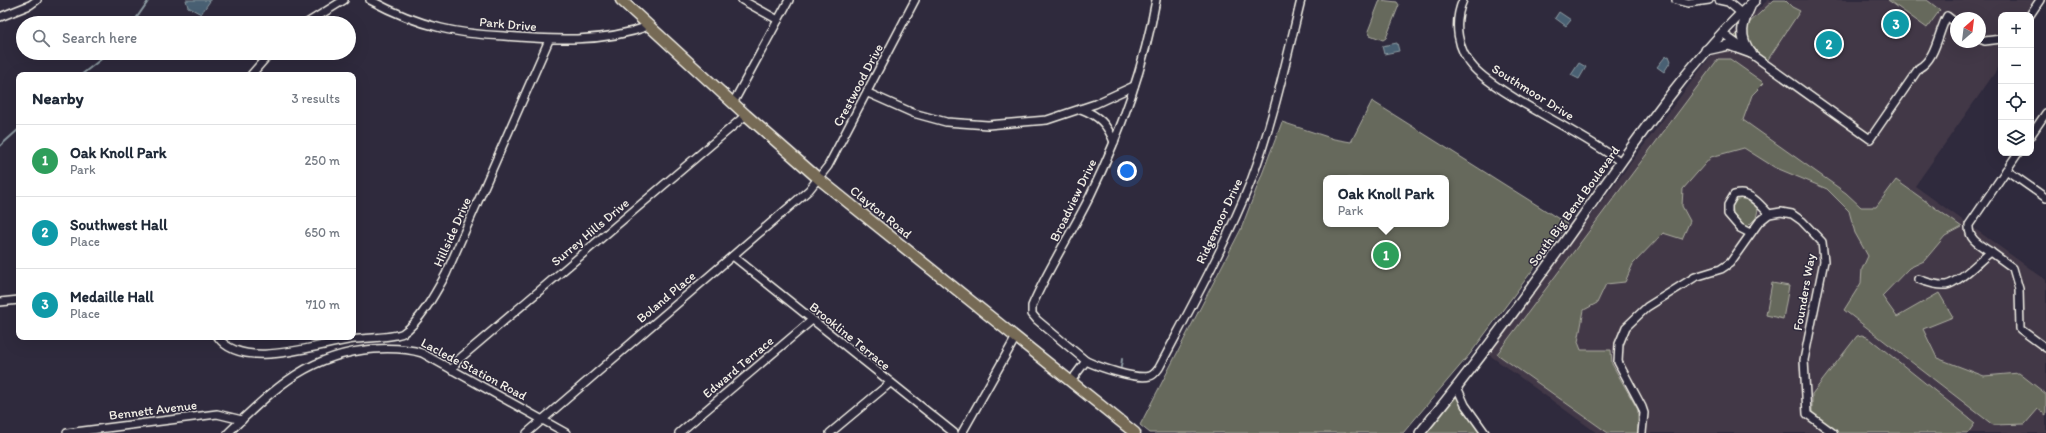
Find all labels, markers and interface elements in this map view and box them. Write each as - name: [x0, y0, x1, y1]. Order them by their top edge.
- pin: 3: [1883, 9, 1909, 39]
- north arrow: [1950, 12, 1986, 48]
- map controls: [1998, 12, 2034, 156]
- button: +: [1998, 12, 2034, 48]
- street label: Park Drive: [479, 14, 537, 34]
- search box: [16, 16, 356, 60]
- icon: search: [30, 27, 52, 49]
- text: Search here: [62, 29, 137, 47]
- pin: 2: [1816, 29, 1842, 59]
- street label: Crestwood Drive: [830, 41, 886, 129]
- button: −: [1998, 48, 2034, 84]
- street label: Southmoor Drive: [1489, 61, 1577, 123]
- button: locate: [1998, 84, 2034, 120]
- text: Nearby: [32, 88, 84, 108]
- text: 3 results: [291, 91, 340, 106]
- button: layers: [1998, 120, 2034, 156]
- street label: South Big Bend Boulevard: [1525, 143, 1623, 269]
- text: Oak Knoll Park: [70, 144, 167, 162]
- text: 1: [42, 153, 48, 168]
- text: 250 m: [304, 153, 340, 168]
- street label: Broadview Drive: [1047, 156, 1099, 244]
- your location: [1117, 161, 1137, 181]
- text: Park: [70, 162, 96, 177]
- popup: [1323, 175, 1449, 227]
- street label: Ridgemoor Drive: [1193, 176, 1245, 266]
- street label: Clayton Road: [847, 183, 915, 241]
- text: Oak Knoll Park: [1338, 185, 1434, 203]
- street label: Hillside Drive: [430, 195, 474, 269]
- street label: Surrey Hills Drive: [548, 195, 632, 269]
- text: Park: [1338, 203, 1363, 218]
- text: Southwest Hall: [70, 216, 167, 234]
- text: 2: [42, 225, 48, 240]
- text: 650 m: [304, 225, 340, 240]
- text: Place: [70, 234, 100, 249]
- pin: 1: [1373, 240, 1399, 270]
- street label: Founders Way: [1790, 252, 1818, 332]
- street label: Boland Place: [634, 268, 698, 326]
- text: Medaille Hall: [70, 288, 154, 306]
- text: 3: [41, 297, 49, 312]
- text: 710 m: [306, 297, 340, 312]
- street label: Brookline Terrace: [807, 299, 893, 373]
- text: Place: [70, 306, 100, 321]
- street label: Edward Terrace: [700, 333, 776, 401]
- street label: Laclede Station Road: [419, 335, 529, 403]
- street label: Bennett Avenue: [108, 397, 198, 423]

